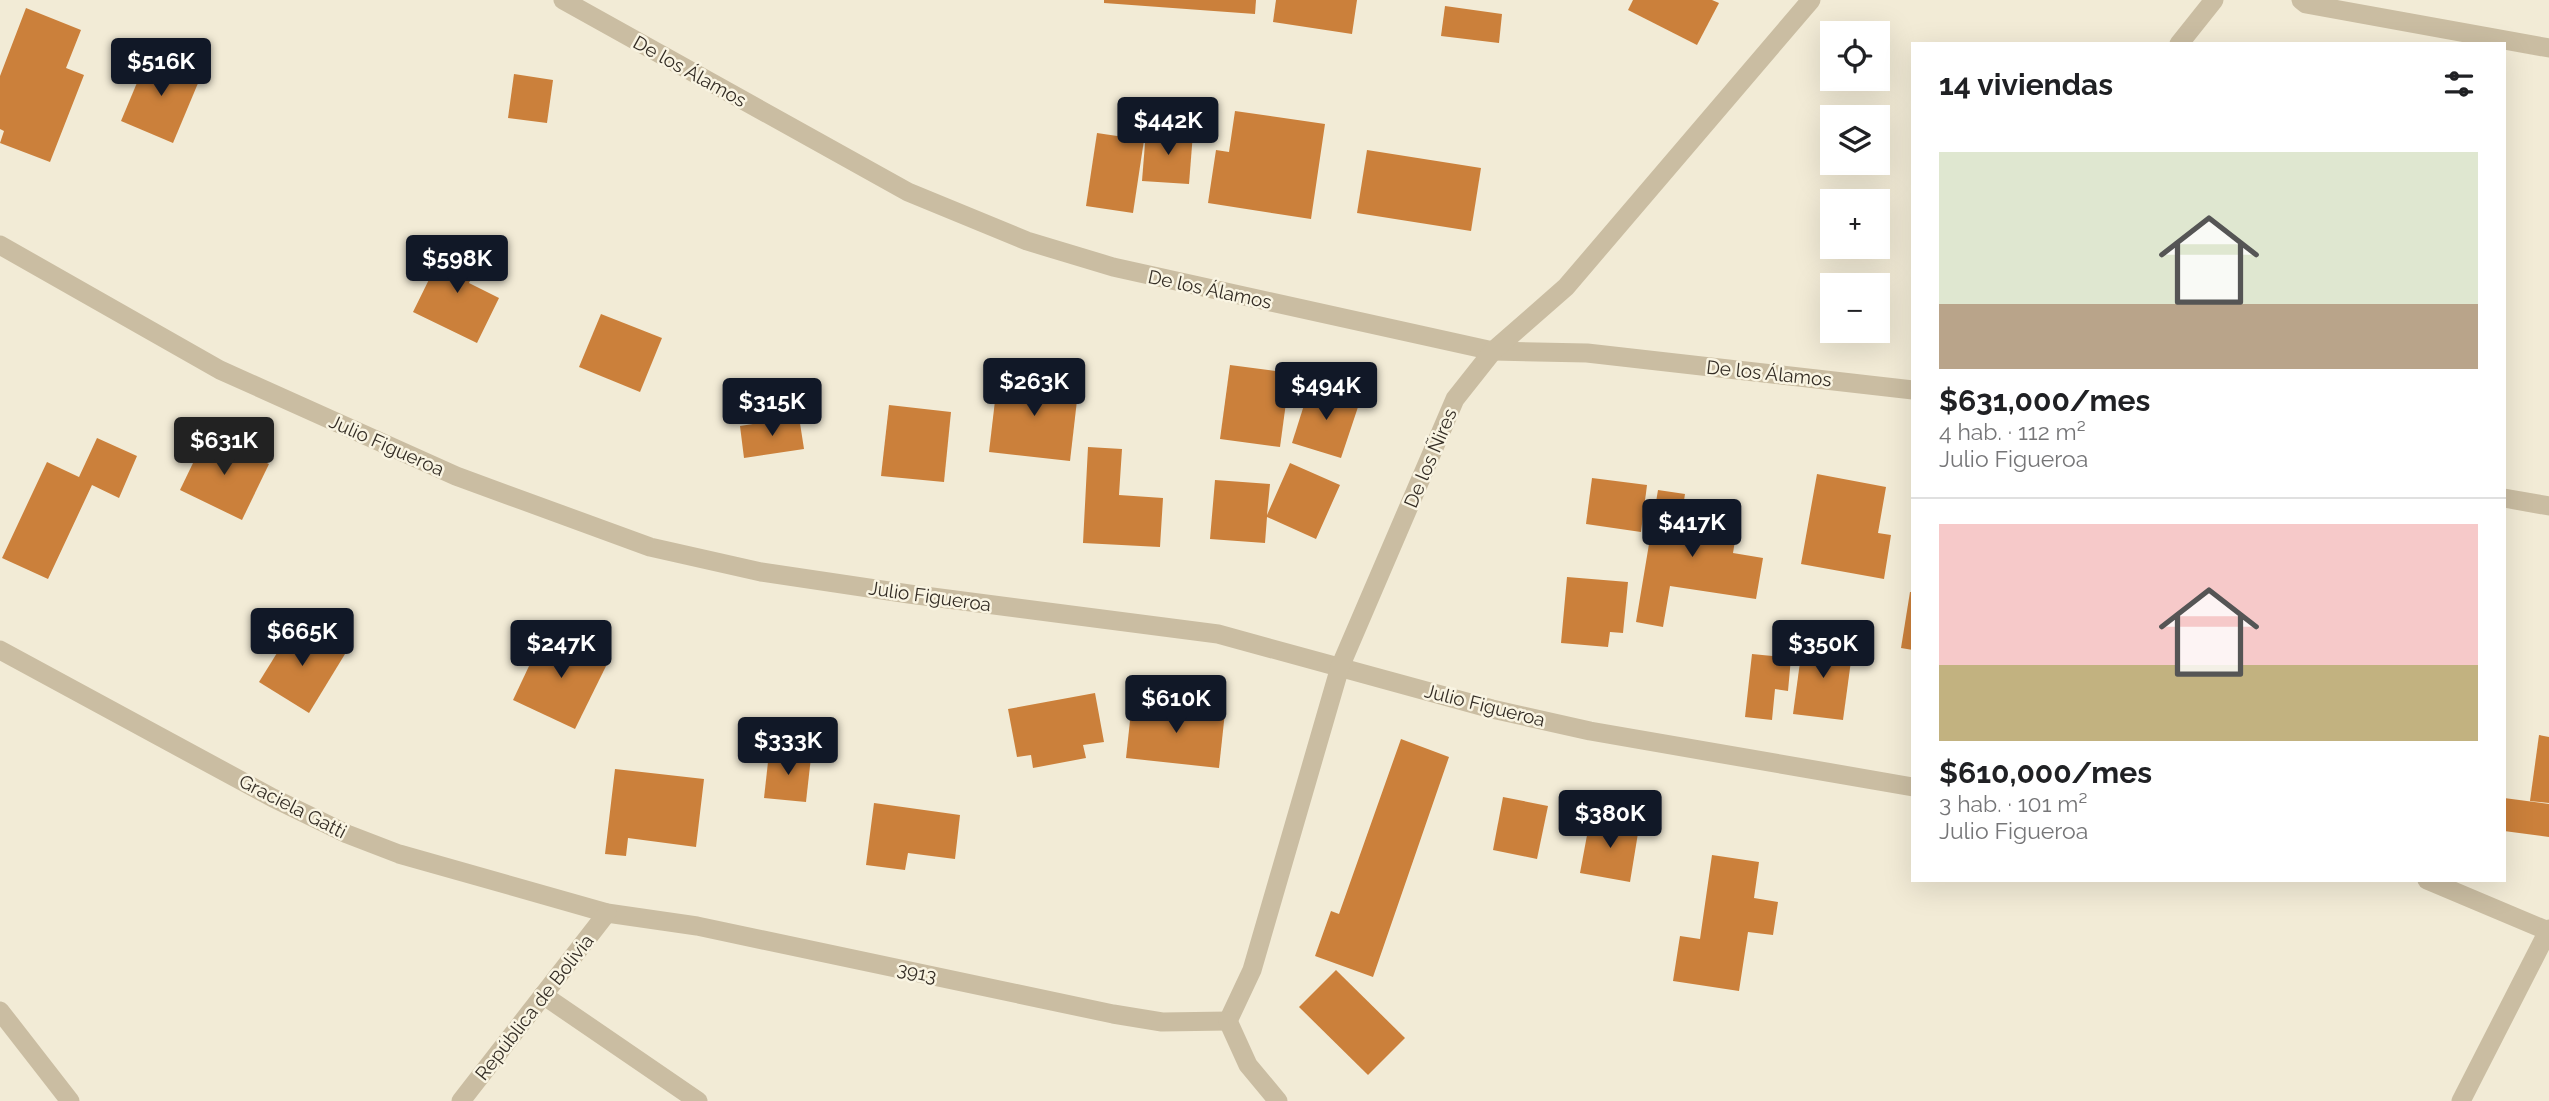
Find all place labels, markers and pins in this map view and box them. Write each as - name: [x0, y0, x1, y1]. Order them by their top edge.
- pin: $516K: [112, 38, 210, 98]
- pin: $442K: [1119, 97, 1217, 157]
- pin: $598K: [408, 236, 506, 295]
- pin: $263K: [985, 358, 1083, 418]
- pin: $494K: [1277, 362, 1375, 422]
- pin: $315K: [723, 378, 821, 438]
- pin: $631K: [175, 418, 273, 477]
- pin: $417K: [1643, 500, 1741, 559]
- pin: $665K: [253, 608, 351, 668]
- pin: $247K: [512, 620, 610, 680]
- pin: $350K: [1774, 620, 1872, 680]
- pin: $610K: [1127, 676, 1225, 735]
- pin: $333K: [739, 718, 837, 777]
- pin: $380K: [1561, 790, 1659, 850]

